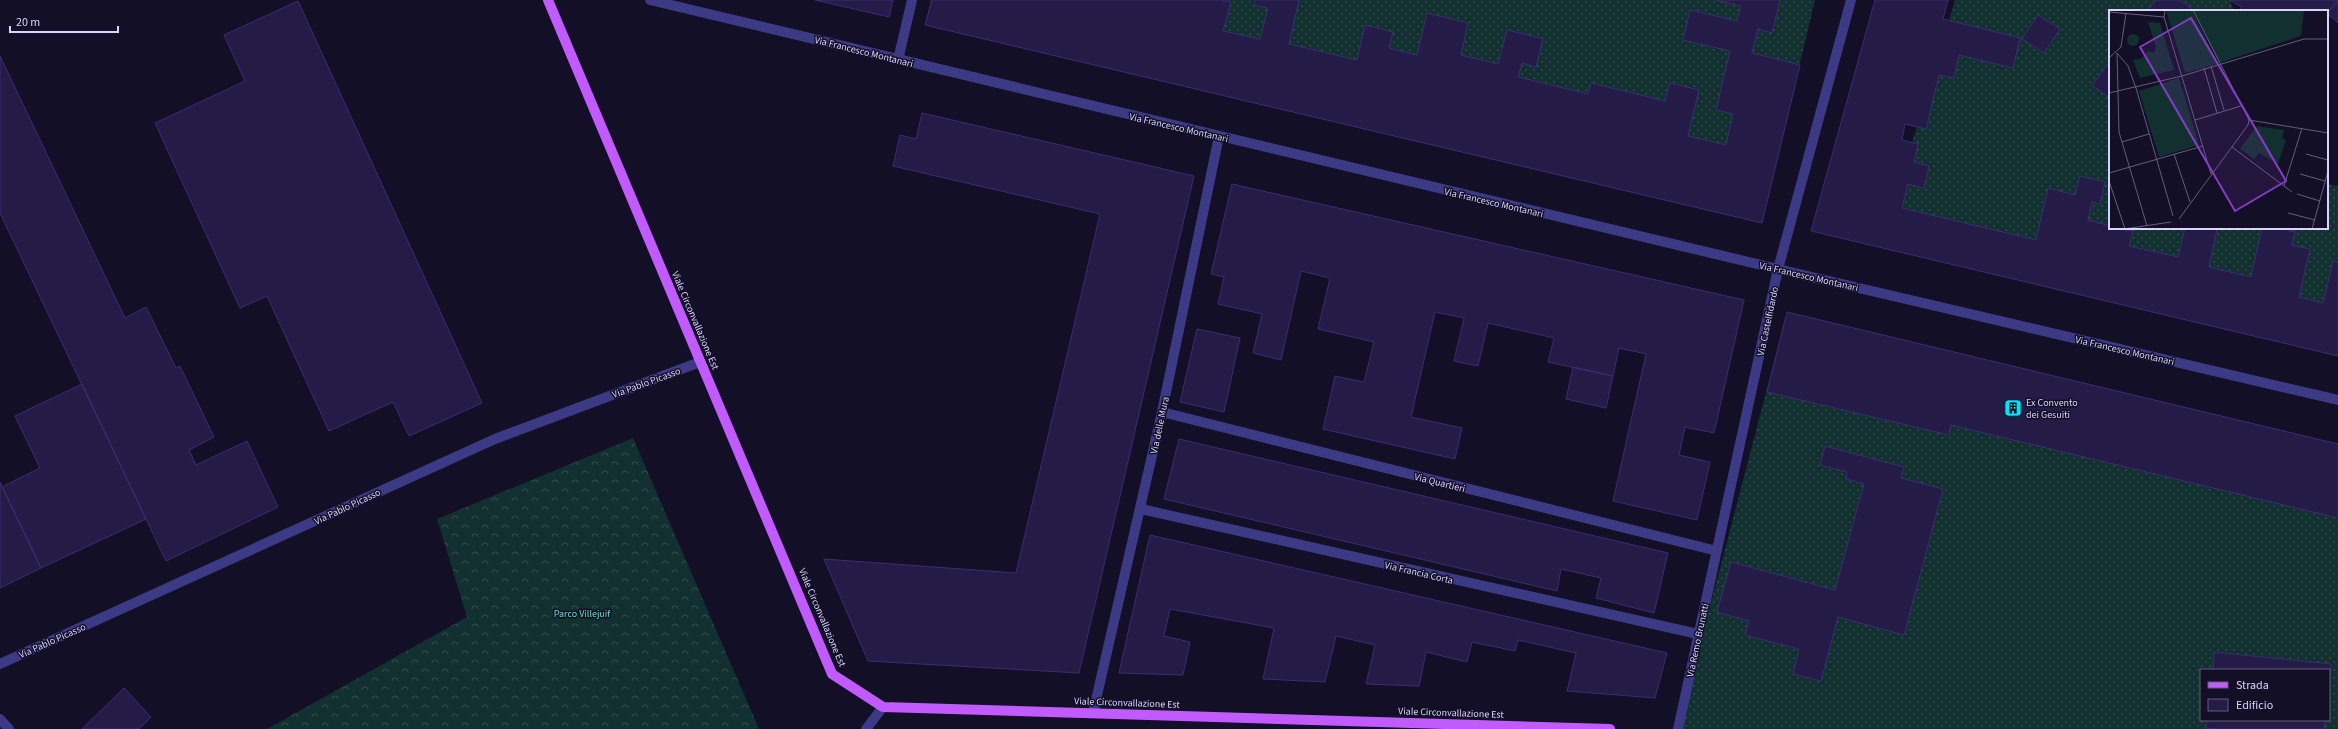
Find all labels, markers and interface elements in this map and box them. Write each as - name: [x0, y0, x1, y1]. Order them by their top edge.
- scale bar: [10, 8, 118, 34]
- inset map: [2109, 10, 2328, 229]
- text: 20 m: [16, 14, 40, 31]
- street label: Via Francesco Montanari: [813, 33, 915, 71]
- street label: Via Francesco Montanari: [1128, 110, 1230, 146]
- street label: Via Francesco Montanari: [1443, 185, 1545, 221]
- street label: Via Francesco Montanari: [1758, 259, 1860, 295]
- street label: Viale Circonvallazione Est: [668, 269, 722, 372]
- street label: Via Castelfidardo: [1754, 285, 1782, 357]
- street label: Via Francesco Montanari: [2074, 333, 2176, 369]
- street label: Via Pablo Picasso: [610, 364, 682, 402]
- street label: Via delle Mura: [1147, 395, 1173, 455]
- place label: Ex Convento dei Gesuiti: [2026, 396, 2078, 422]
- building icon: Ex Convento dei Gesuiti: [2003, 398, 2023, 418]
- street label: Via Quartieri: [1413, 470, 1467, 496]
- street label: Via Pablo Picasso: [312, 485, 383, 528]
- street label: Via Francia Corta: [1383, 558, 1454, 588]
- street label: Viale Circonvallazione Est: [795, 566, 849, 669]
- street label: Via Remo Brunatti: [1683, 602, 1713, 678]
- park label: Parco Villejuif: [554, 607, 611, 621]
- street label: Via Pablo Picasso: [17, 620, 88, 662]
- legend: [2200, 669, 2330, 721]
- text: Strada: [2236, 677, 2269, 694]
- street label: Viale Circonvallazione Est: [1074, 694, 1181, 712]
- text: Edificio: [2236, 697, 2273, 714]
- street label: Viale Circonvallazione Est: [1398, 704, 1505, 722]

